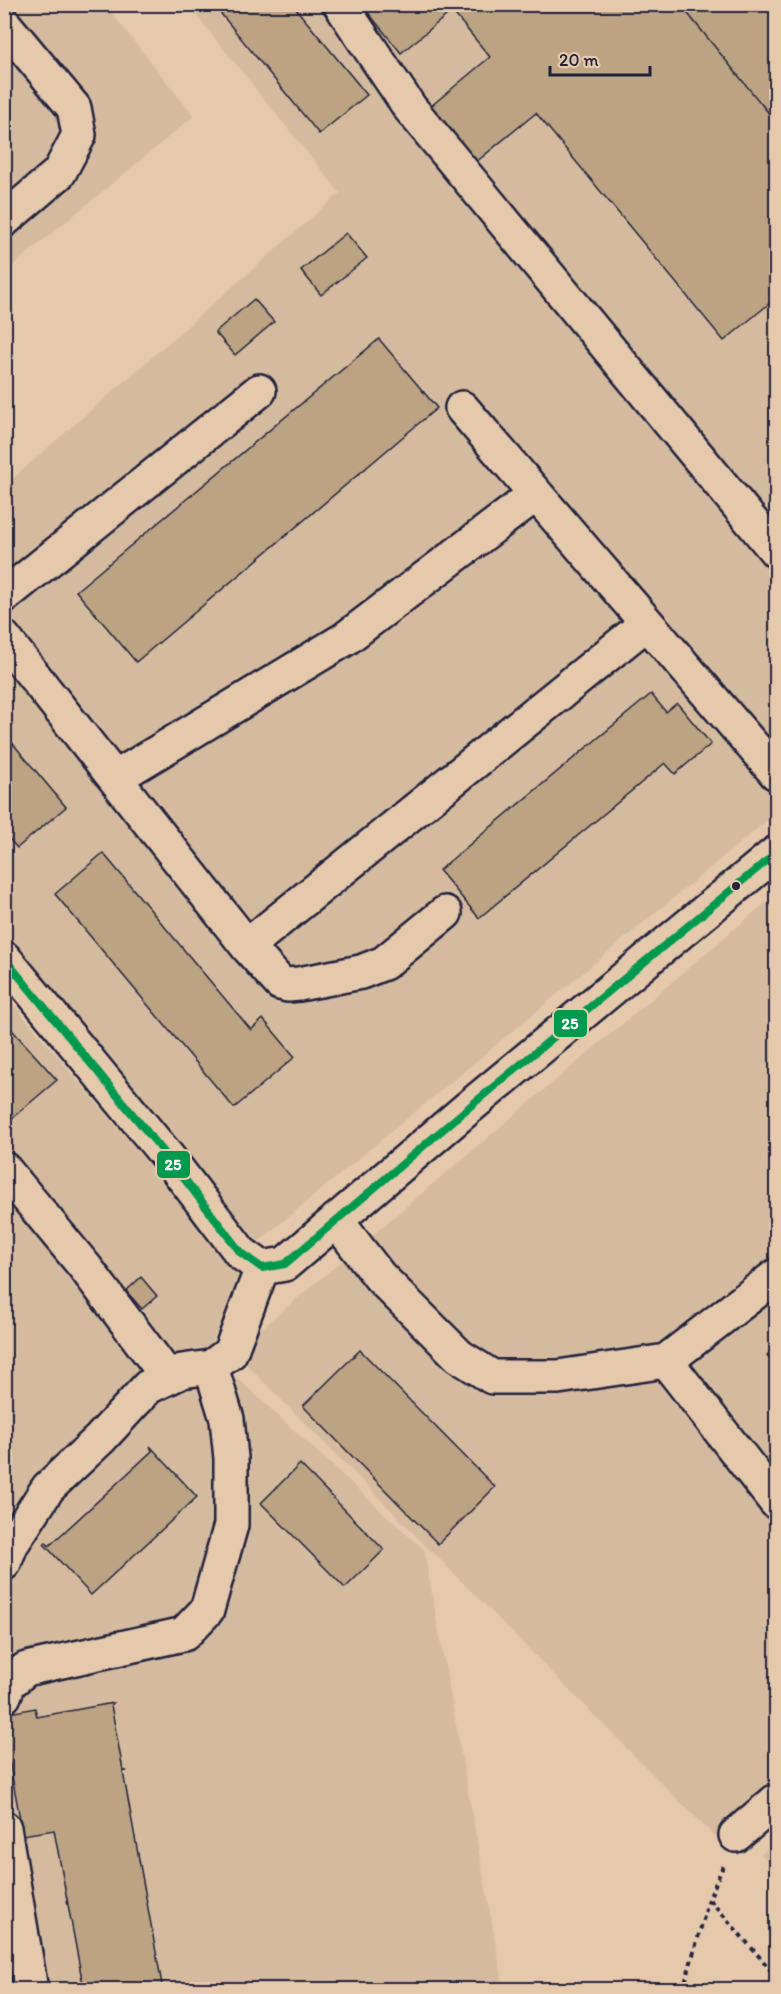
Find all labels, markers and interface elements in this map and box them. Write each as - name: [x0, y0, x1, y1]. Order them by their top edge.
- scale bar: [550, 39, 650, 77]
- text: 20 m: [559, 49, 599, 71]
- unlabelled marker: [730, 880, 742, 892]
- line badge: 25: [553, 1009, 588, 1038]
- text: 25: [562, 1014, 579, 1033]
- line badge: 25: [156, 1150, 191, 1179]
- text: 25: [165, 1155, 182, 1174]

